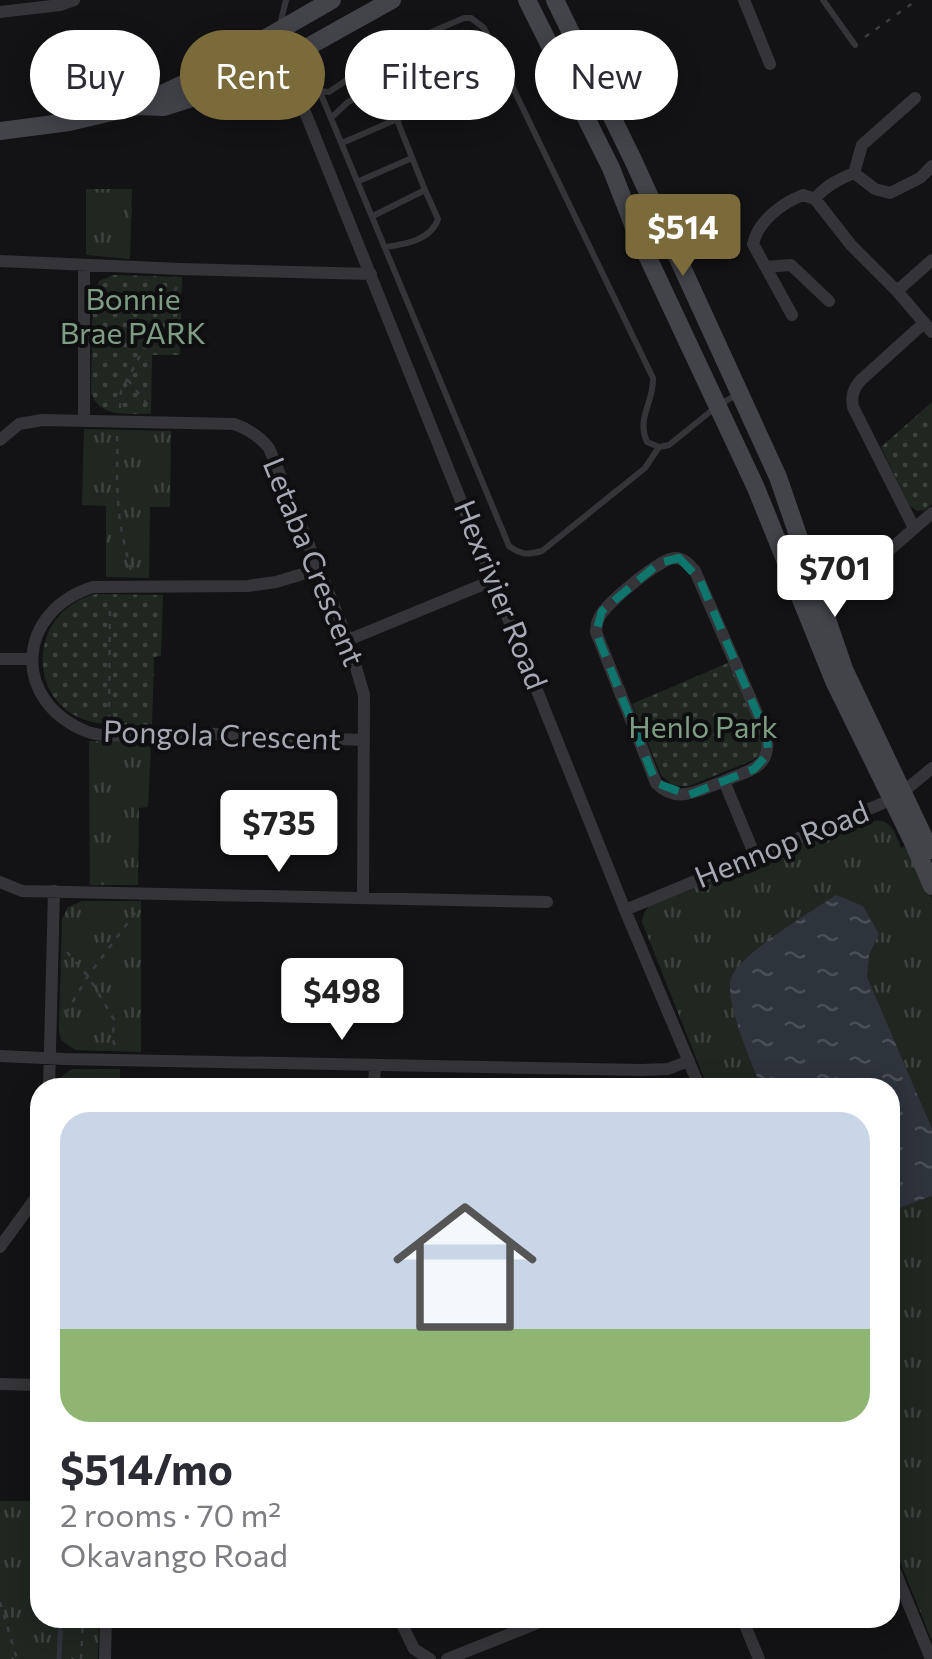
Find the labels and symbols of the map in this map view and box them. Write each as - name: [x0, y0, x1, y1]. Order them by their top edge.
- pin: $514: [624, 194, 742, 279]
- park label: Bonnie Brae PARK: [60, 279, 206, 350]
- street label: Letaba Crescent: [257, 451, 374, 671]
- street label: Hexrivier Road: [448, 494, 557, 694]
- pin: $701: [776, 535, 894, 620]
- park label: Henlo Park: [628, 707, 778, 744]
- street label: Pongola Crescent: [103, 711, 342, 756]
- pin: $735: [220, 790, 338, 875]
- street label: Hennop Road: [689, 791, 873, 894]
- pin: $498: [283, 958, 401, 1043]

